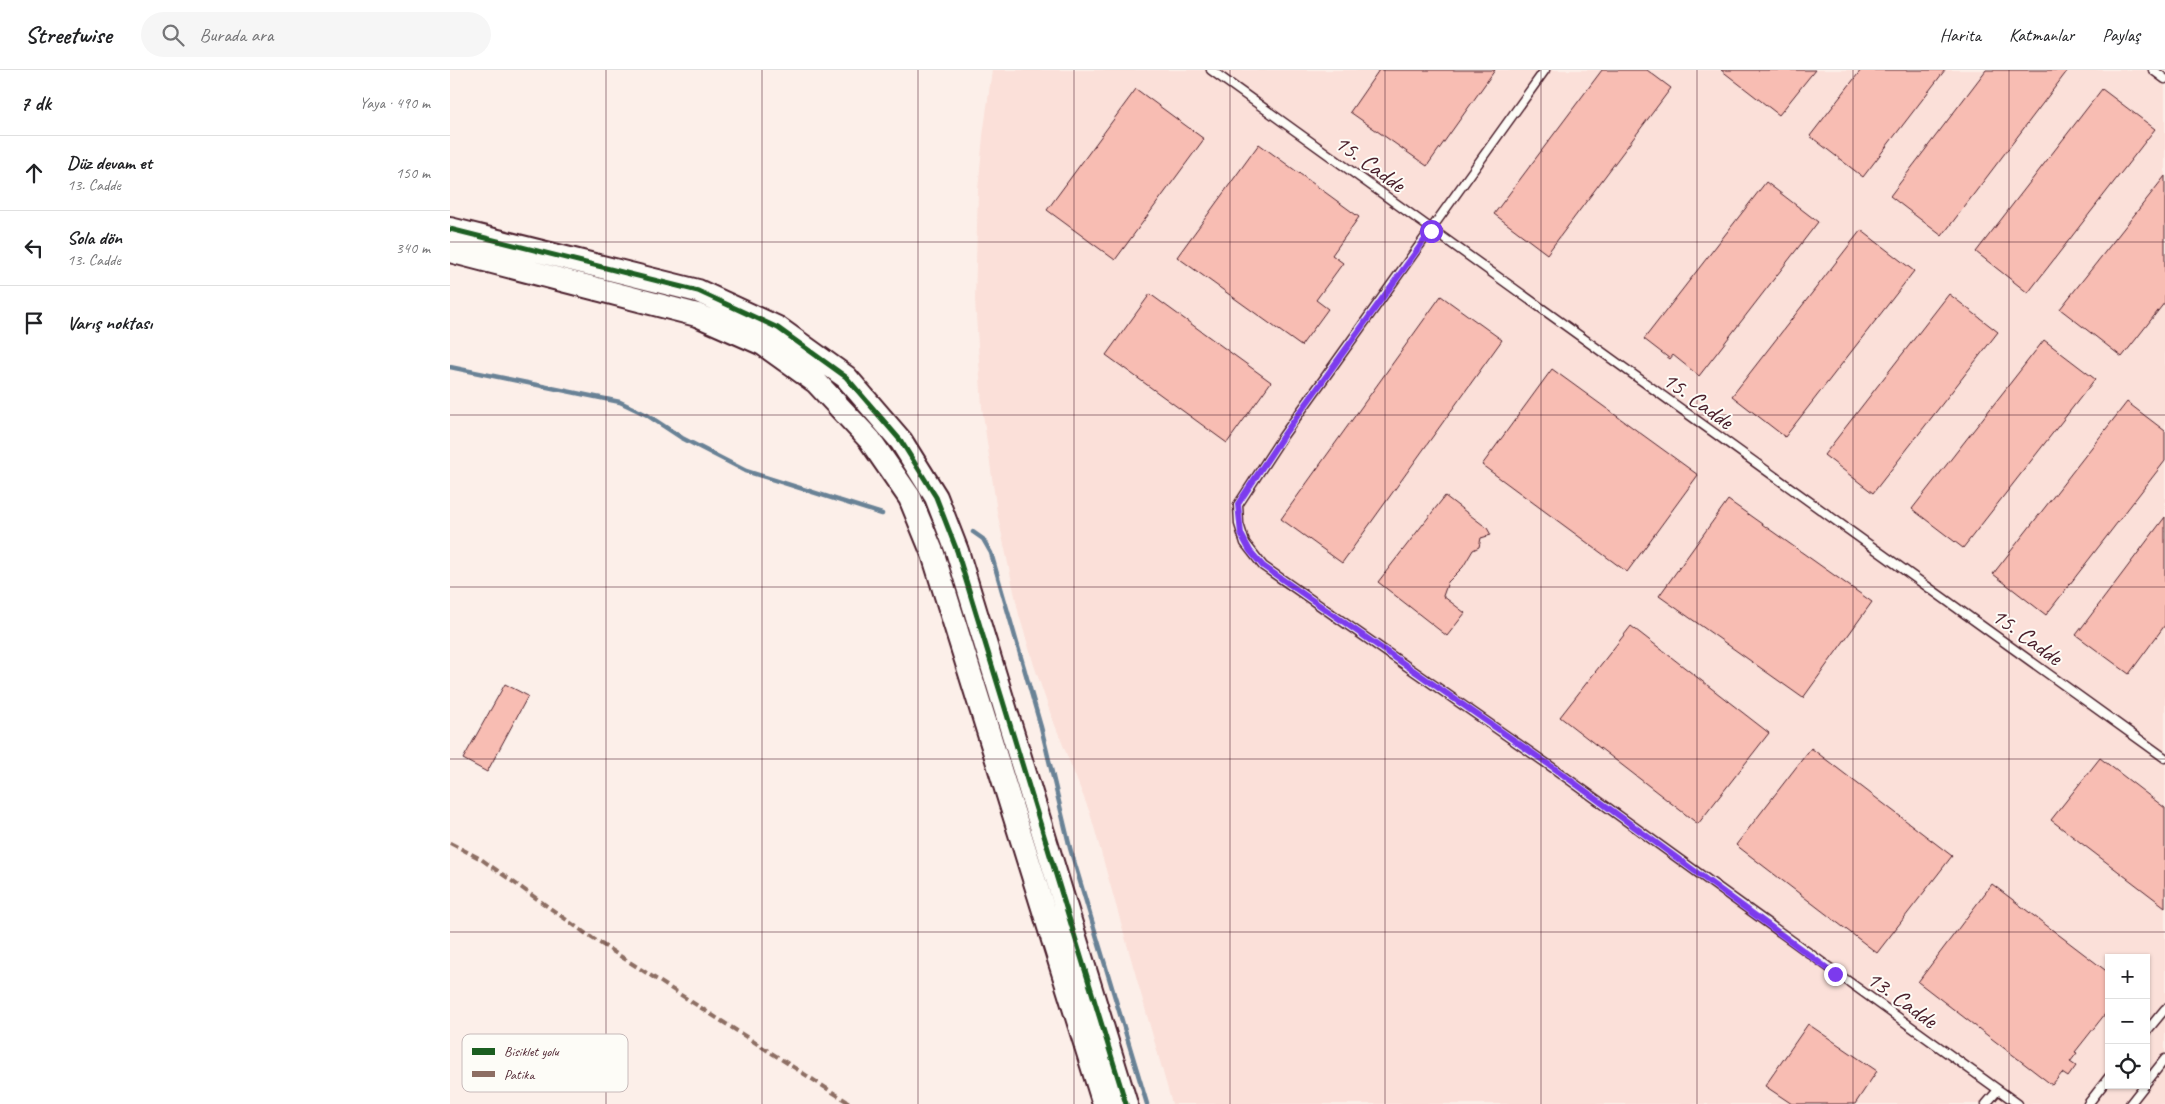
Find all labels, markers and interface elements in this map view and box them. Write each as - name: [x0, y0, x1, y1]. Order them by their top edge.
- search box: [141, 12, 491, 57]
- text: Streetwise: [25, 20, 111, 50]
- icon: search: [159, 21, 187, 49]
- text: Burada ara: [199, 23, 273, 47]
- text: Harita: [1940, 24, 1981, 46]
- text: Katmanlar: [2009, 24, 2074, 46]
- text: Paylaş: [2102, 24, 2140, 46]
- text: 7 dk: [20, 90, 51, 116]
- text: Yaya · 490 m: [359, 93, 430, 113]
- street label: 15. Cadde: [1329, 127, 1413, 200]
- text: Düz devam et: [67, 151, 152, 175]
- icon: ahead: [20, 159, 48, 187]
- text: 150 m: [396, 163, 430, 183]
- text: 13. Cadde: [67, 175, 121, 195]
- route start: [1420, 220, 1443, 243]
- text: Sola dön: [67, 226, 122, 250]
- icon: left: [20, 234, 48, 262]
- text: 340 m: [396, 238, 430, 258]
- text: 13. Cadde: [67, 250, 121, 270]
- icon: arrive: [20, 309, 48, 337]
- text: Varış noktası: [67, 311, 152, 335]
- street label: 15. Cadde: [1657, 364, 1741, 437]
- street label: 15. Cadde: [1986, 600, 2070, 673]
- map controls: [2105, 954, 2150, 1089]
- button: +: [2105, 954, 2150, 999]
- route end: [1824, 963, 1847, 986]
- street label: 13. Cadde: [1861, 963, 1945, 1036]
- button: −: [2105, 999, 2150, 1044]
- legend: [462, 1034, 628, 1092]
- text: Bisiklet yolu: [504, 1043, 560, 1060]
- button: locate: [2105, 1044, 2150, 1089]
- text: Patika: [504, 1066, 535, 1083]

